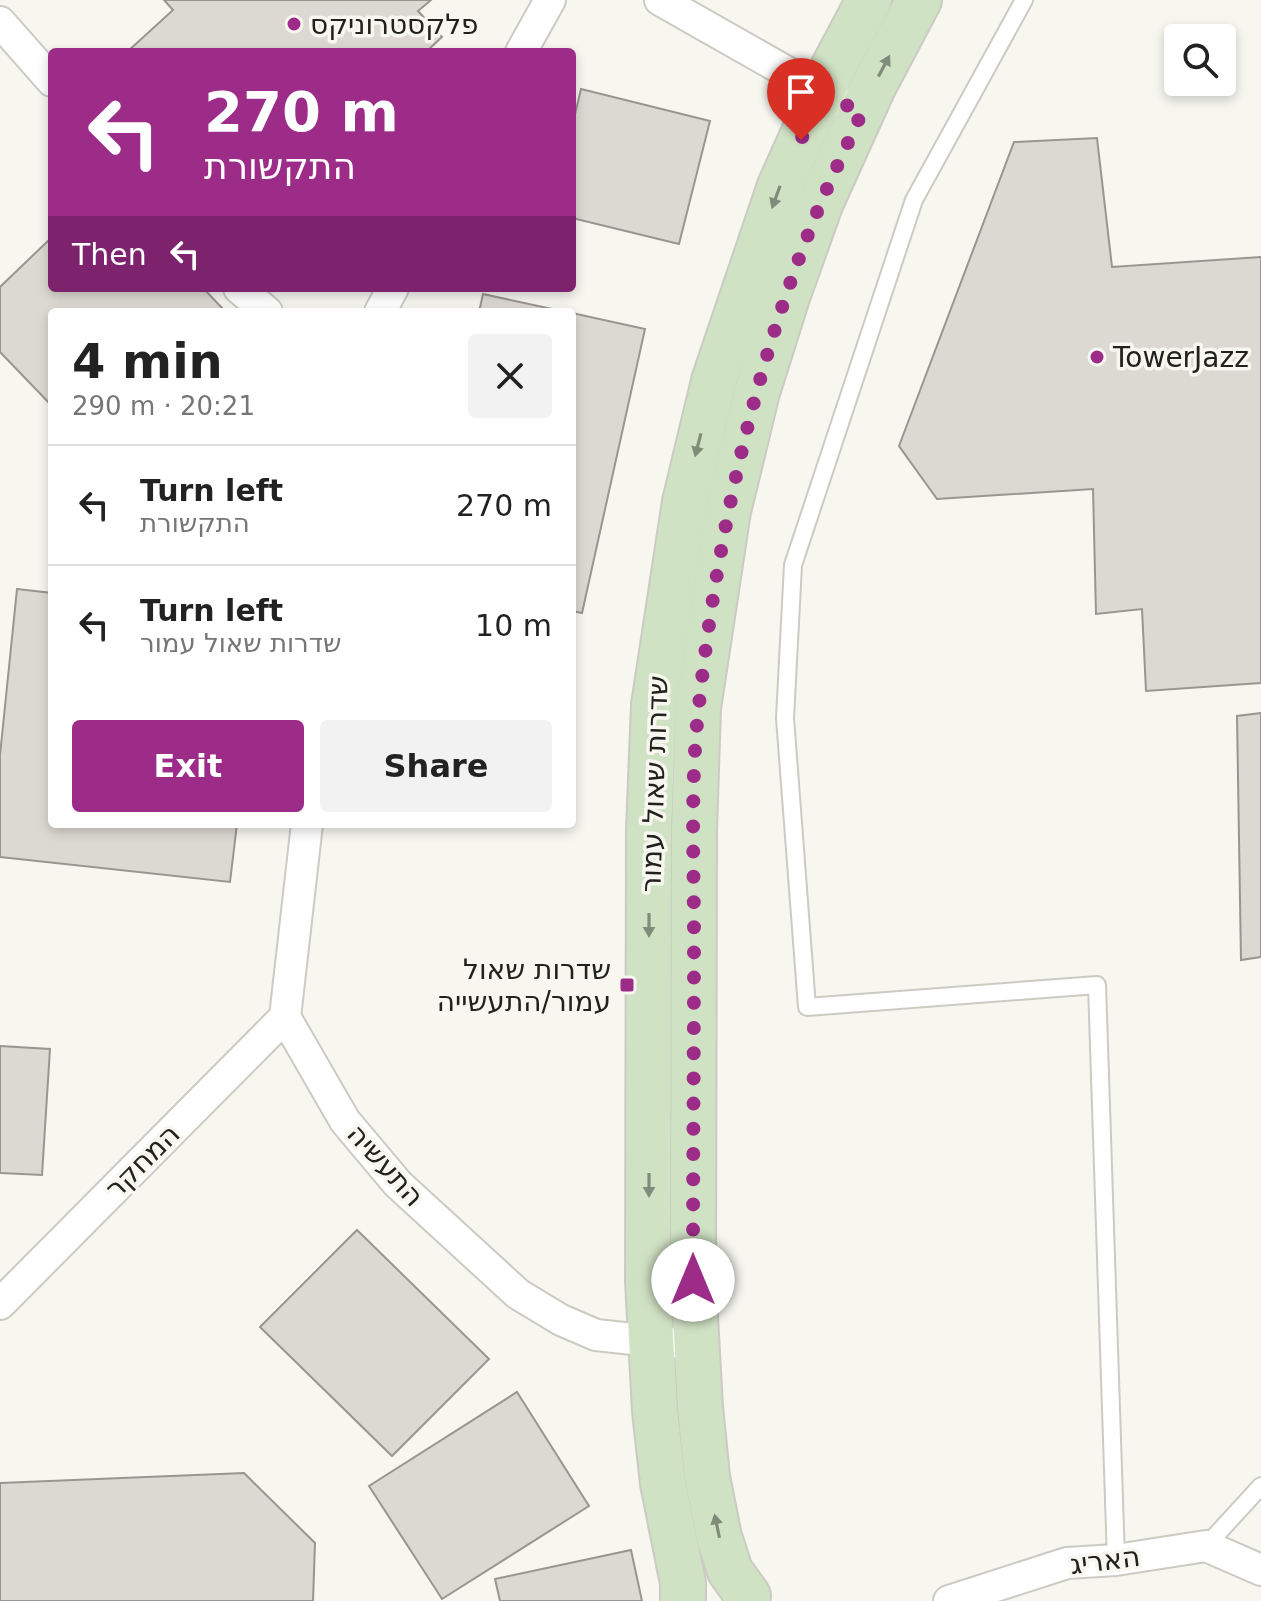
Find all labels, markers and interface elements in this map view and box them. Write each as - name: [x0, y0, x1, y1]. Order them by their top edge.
- place label: פלקסטרוניקס: [310, 8, 479, 41]
- marker: פלקסטרוניקס: [285, 15, 303, 33]
- map controls: [1164, 24, 1236, 96]
- button: search: [1164, 24, 1236, 96]
- one-way arrow: [876, 55, 890, 77]
- pin: [767, 58, 835, 140]
- icon: arrive: [779, 70, 823, 114]
- text: 270 m: [204, 79, 399, 144]
- icon: left: [72, 80, 176, 184]
- text: התקשורת: [204, 146, 356, 187]
- one-way arrow: [769, 185, 781, 209]
- icon: left: [163, 232, 207, 276]
- text: Then: [72, 237, 147, 272]
- text: 4 min: [72, 333, 223, 389]
- button: close: [468, 334, 552, 418]
- place label: TowerJazz: [1112, 341, 1249, 374]
- marker: TowerJazz: [1088, 348, 1106, 366]
- text: 290 m · 20:21: [72, 391, 255, 421]
- one-way arrow: [692, 433, 704, 458]
- text: Turn left: [140, 473, 283, 508]
- icon: left: [72, 483, 116, 527]
- text: 270 m: [456, 488, 552, 523]
- text: התקשורת: [140, 508, 250, 538]
- text: Turn left: [140, 593, 283, 628]
- icon: left: [72, 603, 116, 647]
- text: 10 m: [475, 608, 552, 643]
- text: שדרות שאול עמור: [140, 628, 341, 658]
- street label: שדרות שאול עמור: [634, 675, 675, 893]
- button: Exit: [72, 720, 304, 812]
- button: Share: [320, 720, 552, 812]
- one-way arrow: [643, 913, 655, 938]
- place label: שדרות שאול עמור/התעשייה: [437, 953, 611, 1018]
- marker: שדרות שאול עמור/התעשייה: [618, 976, 636, 994]
- street label: המחקר: [98, 1117, 186, 1205]
- street label: התעשיה: [340, 1118, 431, 1213]
- one-way arrow: [643, 1173, 655, 1198]
- position arrow: [651, 1238, 735, 1322]
- one-way arrow: [710, 1514, 723, 1539]
- street label: האריג: [1068, 1540, 1142, 1581]

